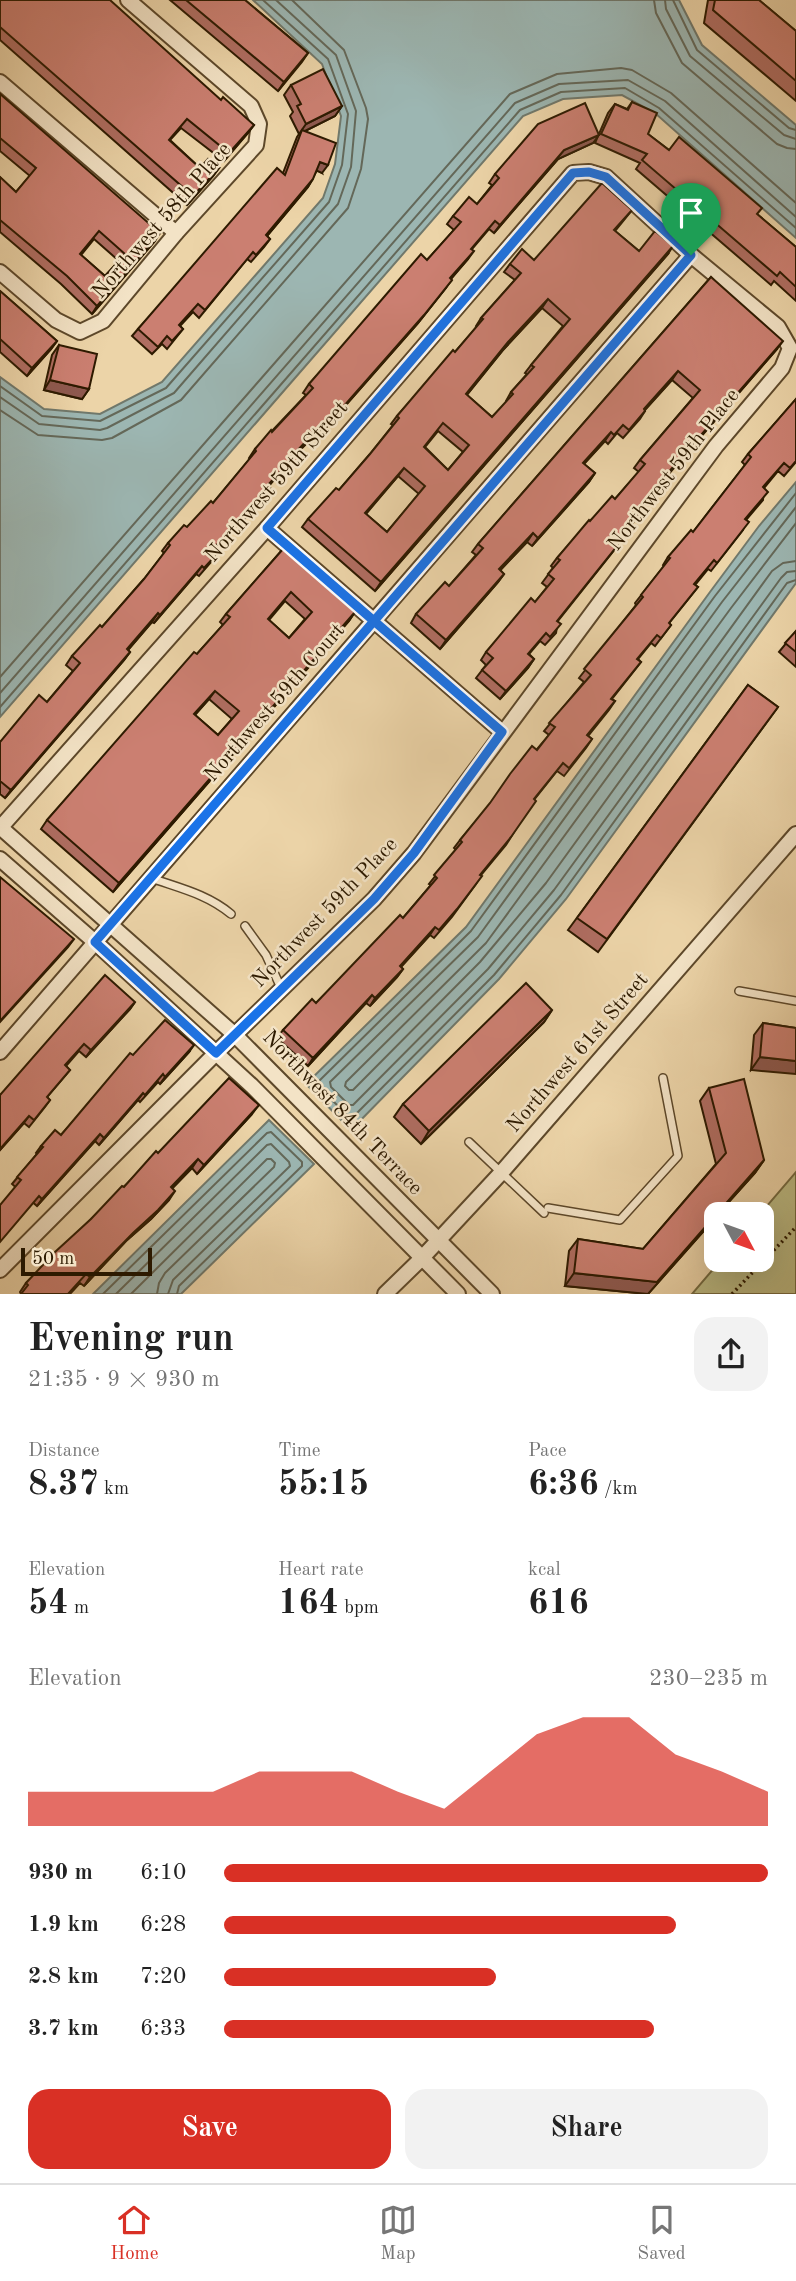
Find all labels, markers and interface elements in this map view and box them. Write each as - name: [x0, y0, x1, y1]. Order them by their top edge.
- street label: Northwest 58th Place: [89, 139, 235, 303]
- pin: [661, 183, 721, 255]
- icon: arrive: [672, 194, 710, 232]
- street label: Northwest 59th Place: [604, 385, 744, 555]
- street label: Northwest 59th Street: [202, 397, 352, 567]
- street label: Northwest 59th Court: [201, 620, 349, 786]
- street label: Northwest 59th Place: [248, 834, 402, 992]
- street label: Northwest 61st Street: [503, 969, 653, 1137]
- street label: Northwest 84th Terrace: [258, 1027, 426, 1199]
- north arrow: [704, 1202, 774, 1272]
- map controls: [704, 1202, 774, 1272]
- scale bar: [21, 1245, 152, 1277]
- text: 50 m: [32, 1250, 74, 1269]
- button: share: [694, 1317, 768, 1391]
- text: Evening run: [28, 1321, 234, 1359]
- text: 21:35 · 9 × 930 m: [28, 1368, 220, 1391]
- text: Distance: [28, 1442, 100, 1461]
- text: Time: [278, 1442, 321, 1461]
- text: Pace: [528, 1442, 567, 1461]
- text: 8.37: [28, 1467, 99, 1502]
- text: 55:15: [278, 1467, 369, 1502]
- text: 6:36: [528, 1467, 599, 1502]
- text: km: [99, 1480, 129, 1499]
- text: /km: [599, 1480, 638, 1499]
- text: Elevation: [28, 1561, 105, 1580]
- text: Heart rate: [278, 1561, 363, 1580]
- text: kcal: [528, 1561, 561, 1580]
- text: 54: [28, 1586, 69, 1621]
- text: 164: [278, 1586, 339, 1621]
- text: 616: [528, 1586, 589, 1621]
- text: m: [69, 1599, 89, 1618]
- text: bpm: [339, 1599, 379, 1618]
- text: Elevation: [28, 1667, 122, 1690]
- text: 230–235 m: [649, 1667, 768, 1690]
- text: 930 m: [28, 1861, 93, 1884]
- text: 6:10: [140, 1861, 186, 1884]
- text: 1.9 km: [28, 1913, 99, 1936]
- text: 6:28: [140, 1913, 186, 1936]
- text: 2.8 km: [28, 1965, 99, 1988]
- text: 7:20: [140, 1965, 186, 1988]
- text: 3.7 km: [28, 2017, 99, 2040]
- text: 6:33: [140, 2017, 186, 2040]
- button: Save: [28, 2089, 391, 2169]
- button: Share: [405, 2089, 768, 2169]
- tab: Home: [110, 2201, 158, 2266]
- tab: Map: [379, 2201, 417, 2266]
- tab: Saved: [637, 2201, 686, 2266]

